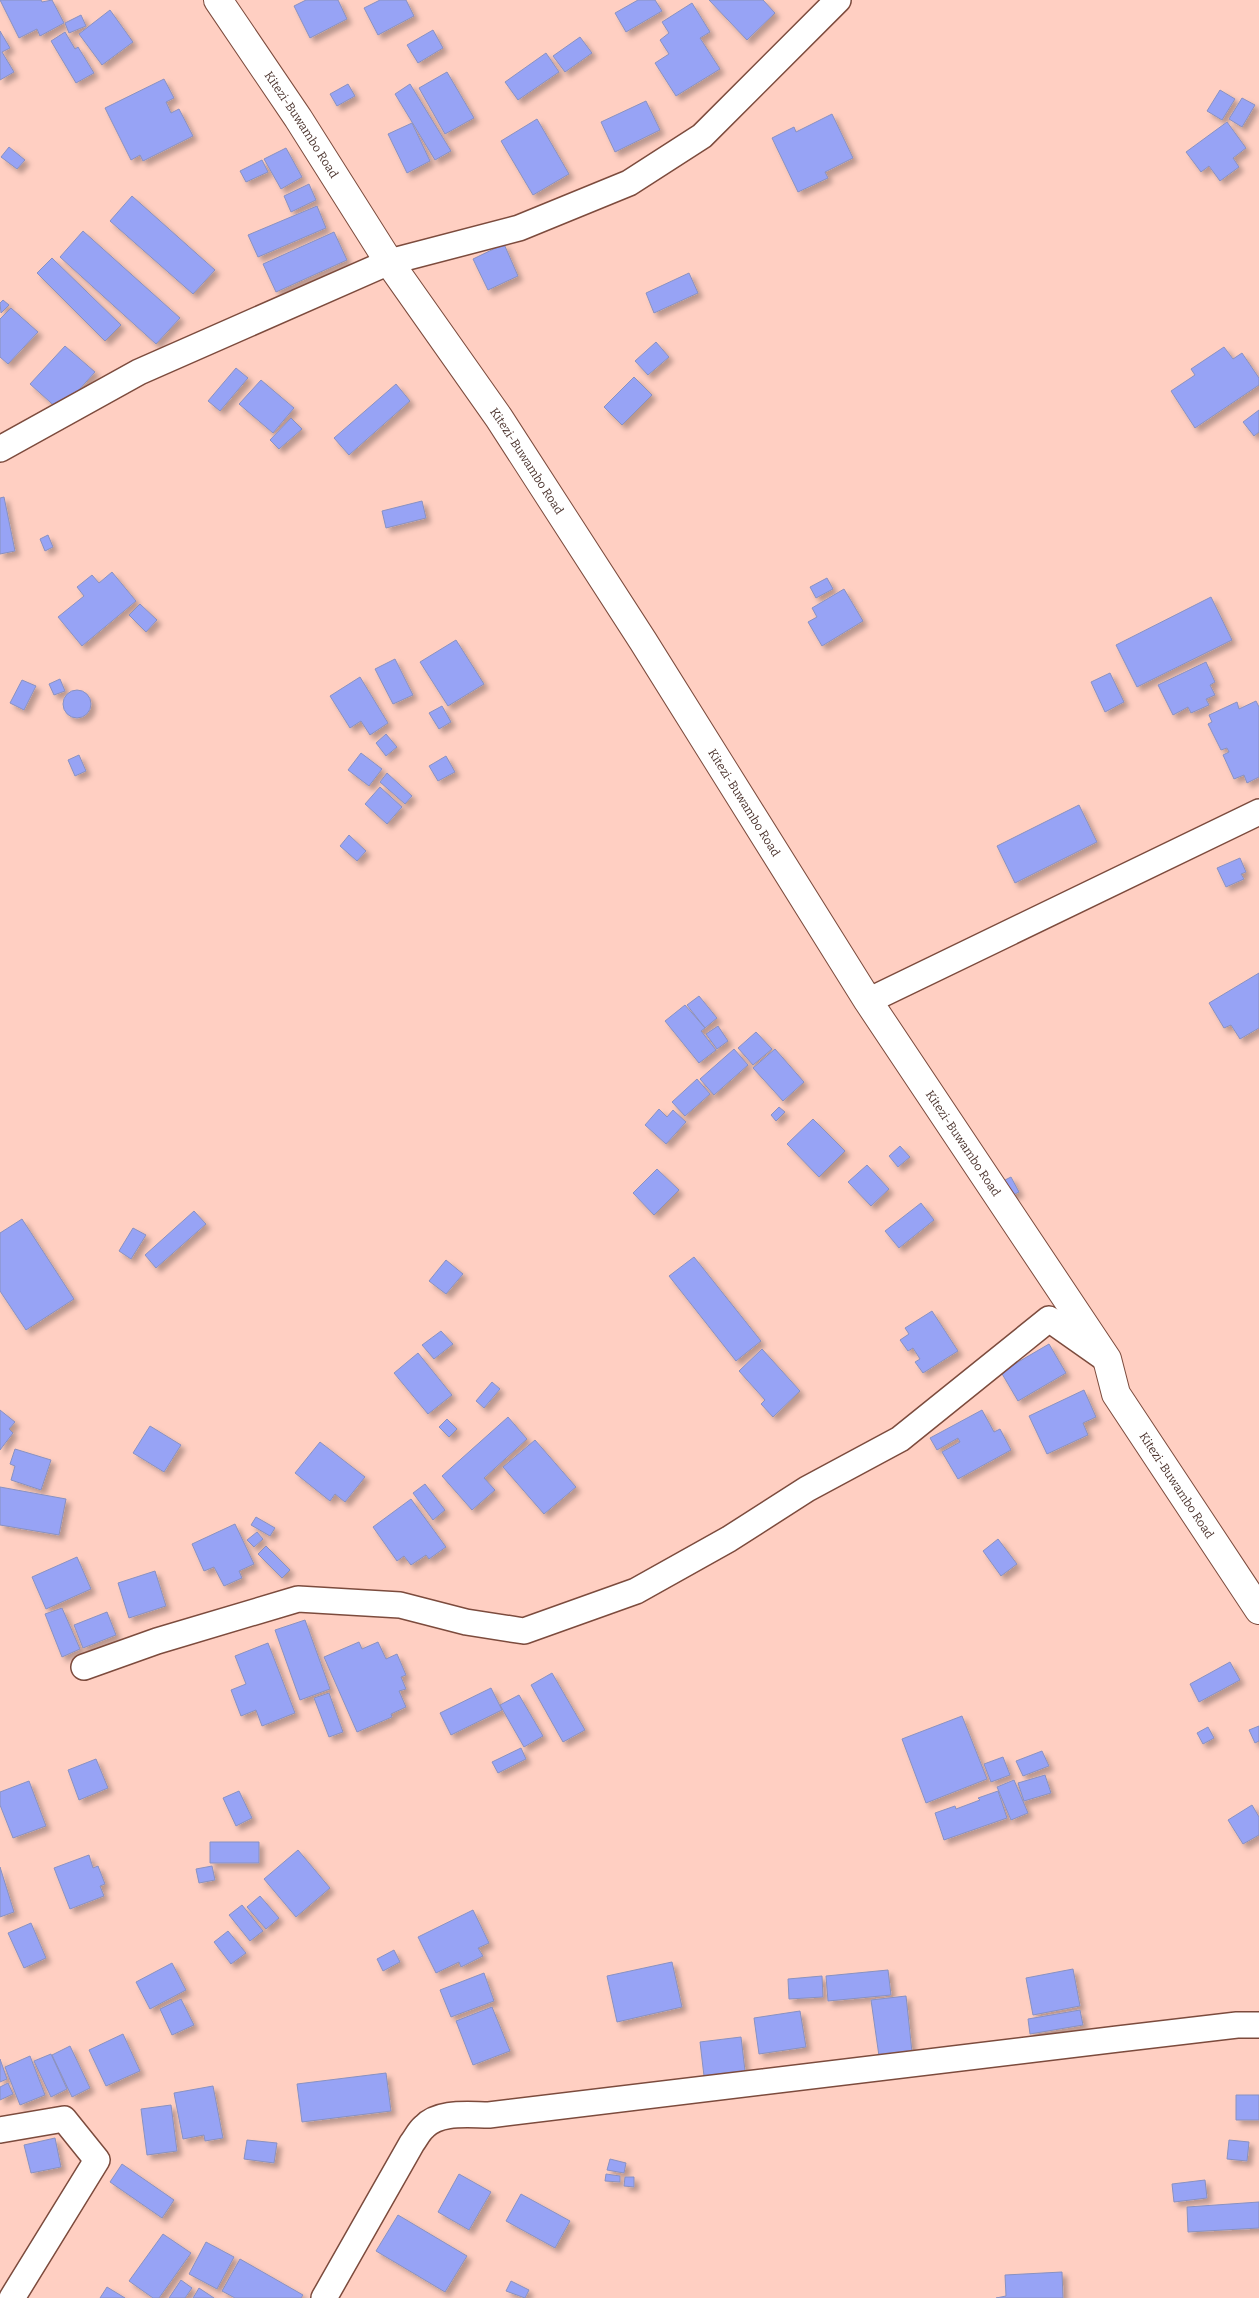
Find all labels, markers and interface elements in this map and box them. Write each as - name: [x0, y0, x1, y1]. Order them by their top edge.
- street label: Kitezi-Buwambo Road: [262, 69, 341, 181]
- street label: Kitezi-Buwambo Road: [487, 405, 566, 517]
- street label: Kitezi-Buwambo Road: [705, 746, 783, 859]
- street label: Kitezi-Buwambo Road: [923, 1088, 1003, 1199]
- street label: Kitezi-Buwambo Road: [1136, 1430, 1217, 1541]

